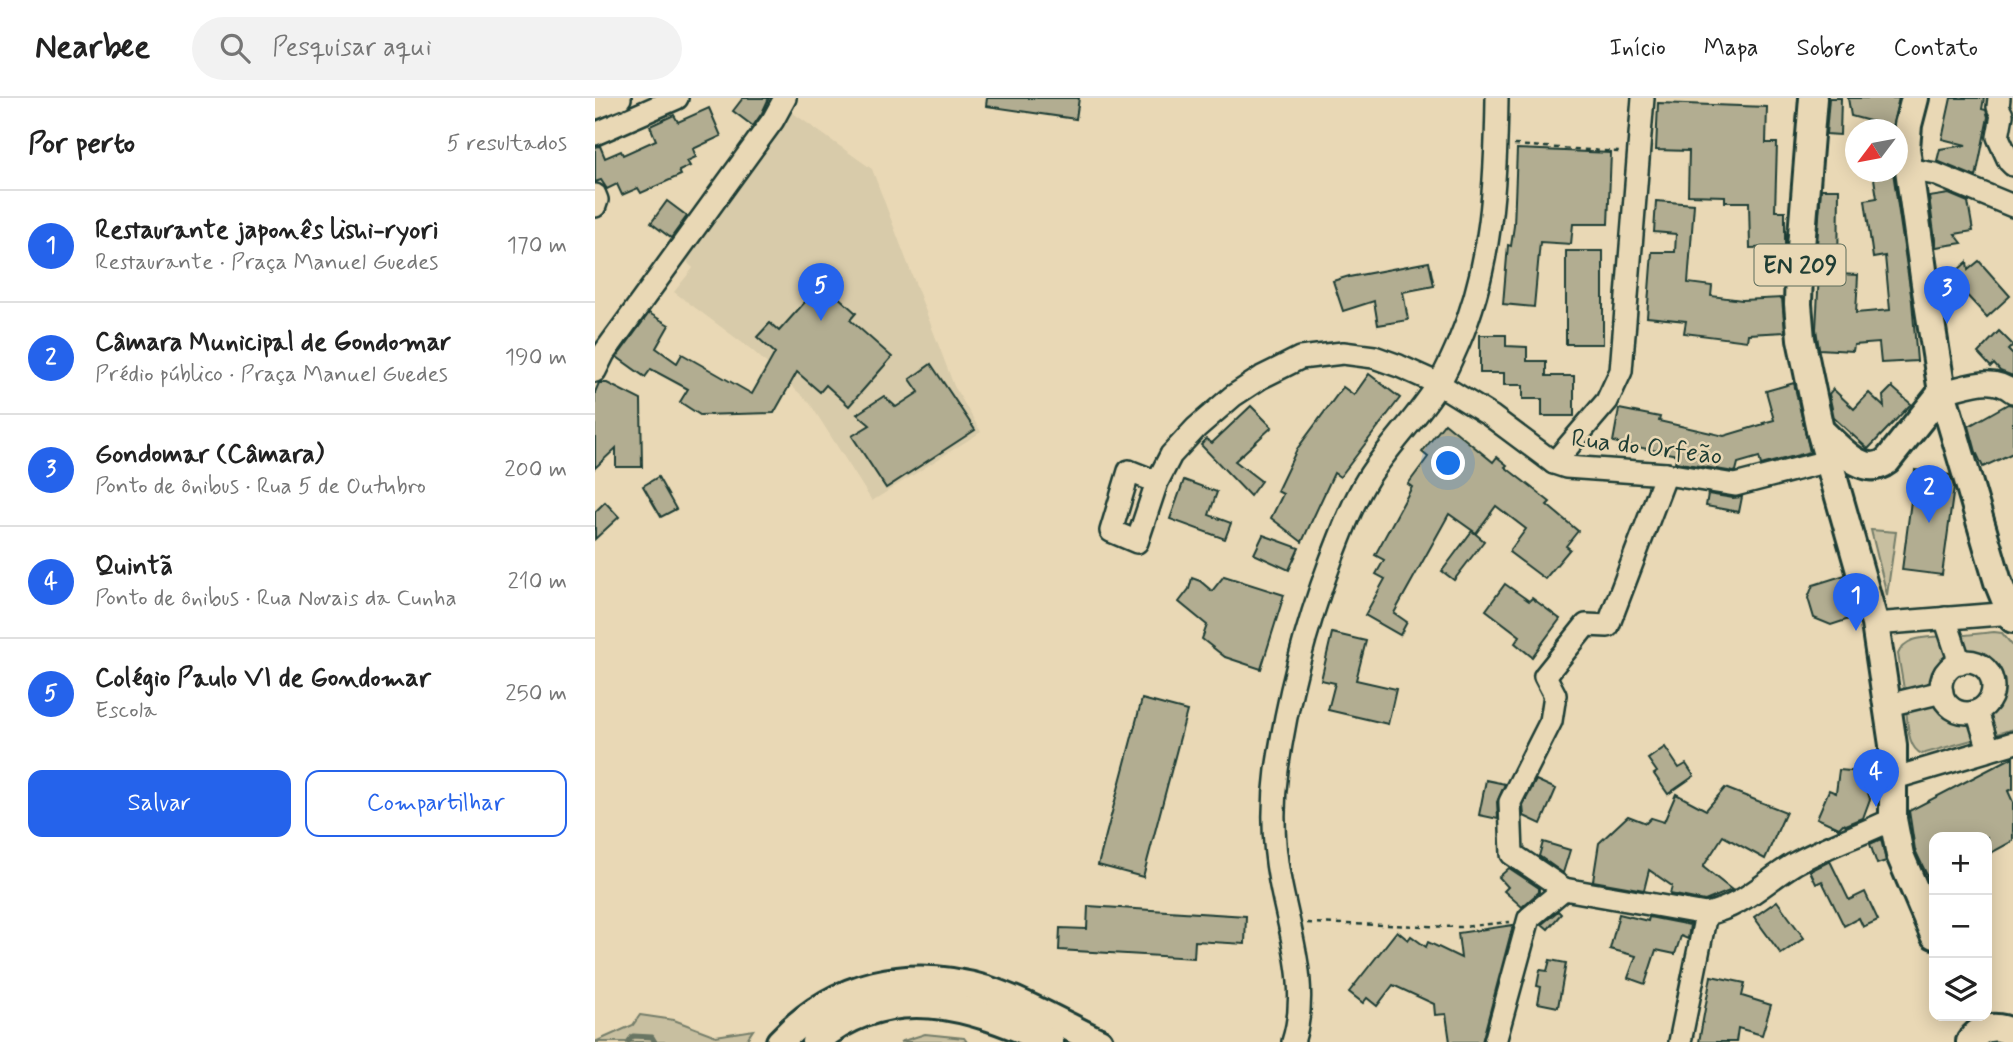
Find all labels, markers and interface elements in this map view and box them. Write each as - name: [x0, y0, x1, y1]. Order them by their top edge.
- search box: [192, 17, 682, 80]
- text: Nearbee: [35, 26, 150, 70]
- icon: search: [216, 29, 254, 67]
- text: Pesquisar aqui: [272, 31, 432, 65]
- text: Início: [1609, 33, 1666, 64]
- text: Mapa: [1704, 33, 1758, 64]
- text: Sobre: [1796, 33, 1856, 64]
- text: Contato: [1894, 33, 1978, 64]
- north arrow: [1845, 119, 1908, 182]
- text: Por perto: [28, 124, 135, 163]
- text: 5 resultados: [446, 129, 567, 159]
- text: Restaurante japonês lishi-ryori: [95, 214, 439, 248]
- text: 1: [46, 231, 56, 261]
- text: 170 m: [507, 231, 567, 261]
- road number: EN 209: [1755, 244, 1845, 286]
- text: Restaurante · Praça Manuel Guedes: [95, 248, 438, 278]
- pin: 5: [798, 263, 844, 321]
- pin: 3: [1924, 266, 1970, 324]
- text: Câmara Municipal de Gondomar: [95, 326, 451, 360]
- text: 2: [45, 343, 57, 373]
- text: 190 m: [505, 343, 567, 373]
- text: Prédio público · Praça Manuel Guedes: [95, 360, 448, 390]
- street label: Rua do Orfeão: [1569, 422, 1724, 474]
- text: Gondomar (Câmara): [95, 438, 324, 472]
- your location: [1431, 446, 1465, 480]
- text: 3: [46, 455, 56, 485]
- text: 200 m: [504, 455, 567, 485]
- pin: 2: [1906, 465, 1952, 523]
- text: Ponto de ônibus · Rua 5 de Outubro: [95, 472, 426, 502]
- text: Quintã: [95, 550, 173, 584]
- text: 4: [44, 567, 58, 597]
- text: 210 m: [507, 567, 567, 597]
- pin: 1: [1833, 573, 1879, 631]
- text: Ponto de ônibus · Rua Novais da Cunha: [95, 584, 457, 614]
- text: Colégio Paulo VI de Gondomar: [95, 662, 431, 696]
- text: 5: [44, 679, 58, 709]
- text: 250 m: [505, 679, 567, 709]
- text: Escola: [95, 696, 157, 726]
- pin: 4: [1853, 749, 1899, 807]
- button: Salvar: [28, 770, 291, 837]
- button: Compartilhar: [305, 770, 567, 837]
- map controls: [1929, 832, 1992, 1021]
- button: +: [1929, 832, 1992, 895]
- button: −: [1929, 895, 1992, 958]
- button: layers: [1929, 958, 1992, 1021]

